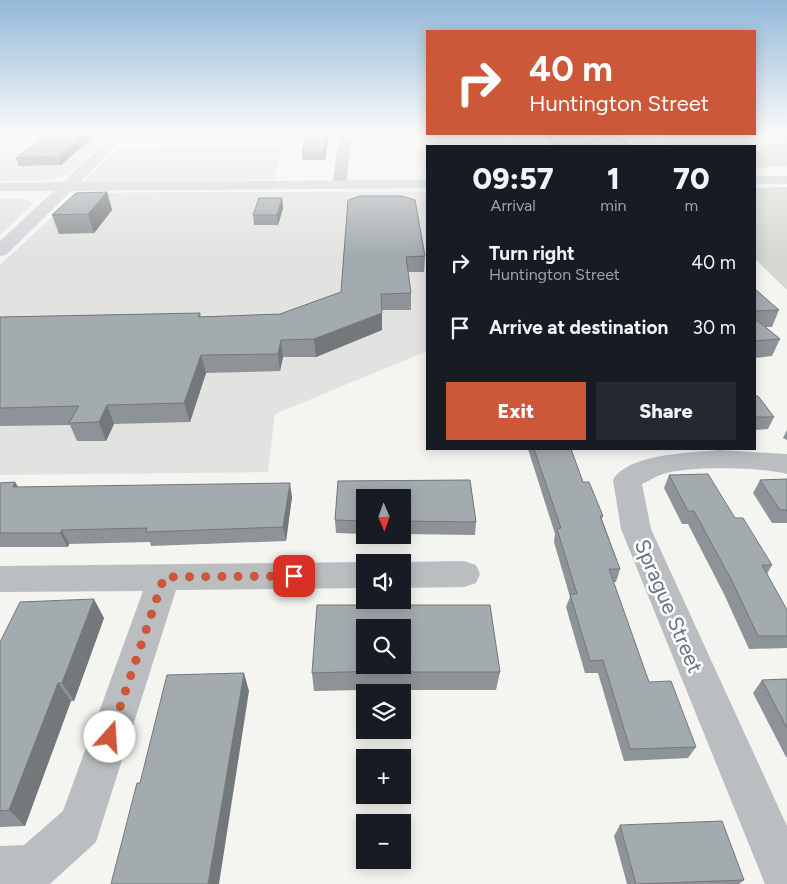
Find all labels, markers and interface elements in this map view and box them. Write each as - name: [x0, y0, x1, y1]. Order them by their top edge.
- text: 40 m: [529, 48, 613, 90]
- icon: right: [446, 50, 511, 115]
- text: Huntington Street: [529, 90, 709, 117]
- text: 09:57: [472, 160, 554, 197]
- text: 1: [607, 160, 620, 197]
- text: 70: [673, 160, 710, 197]
- text: Arrival: [491, 196, 536, 215]
- text: min: [600, 196, 627, 215]
- text: m: [684, 196, 698, 215]
- text: Turn right: [489, 242, 575, 265]
- icon: right: [446, 249, 474, 277]
- text: 40 m: [691, 251, 736, 274]
- text: Huntington Street: [489, 265, 620, 284]
- icon: arrive: [446, 314, 474, 342]
- text: Arrive at destination: [489, 316, 668, 339]
- text: 30 m: [693, 316, 736, 339]
- button: Exit: [446, 382, 586, 440]
- button: Share: [596, 382, 736, 440]
- north arrow: [356, 489, 411, 544]
- map controls: [356, 489, 411, 869]
- street label: Sprague Street: [630, 535, 708, 677]
- button: sound: [356, 554, 411, 609]
- pin: [273, 555, 315, 597]
- icon: arrive: [280, 562, 308, 590]
- button: search: [356, 619, 411, 674]
- button: layers: [356, 684, 411, 739]
- position arrow: [83, 710, 135, 762]
- button: +: [356, 749, 411, 804]
- button: −: [356, 814, 411, 869]

